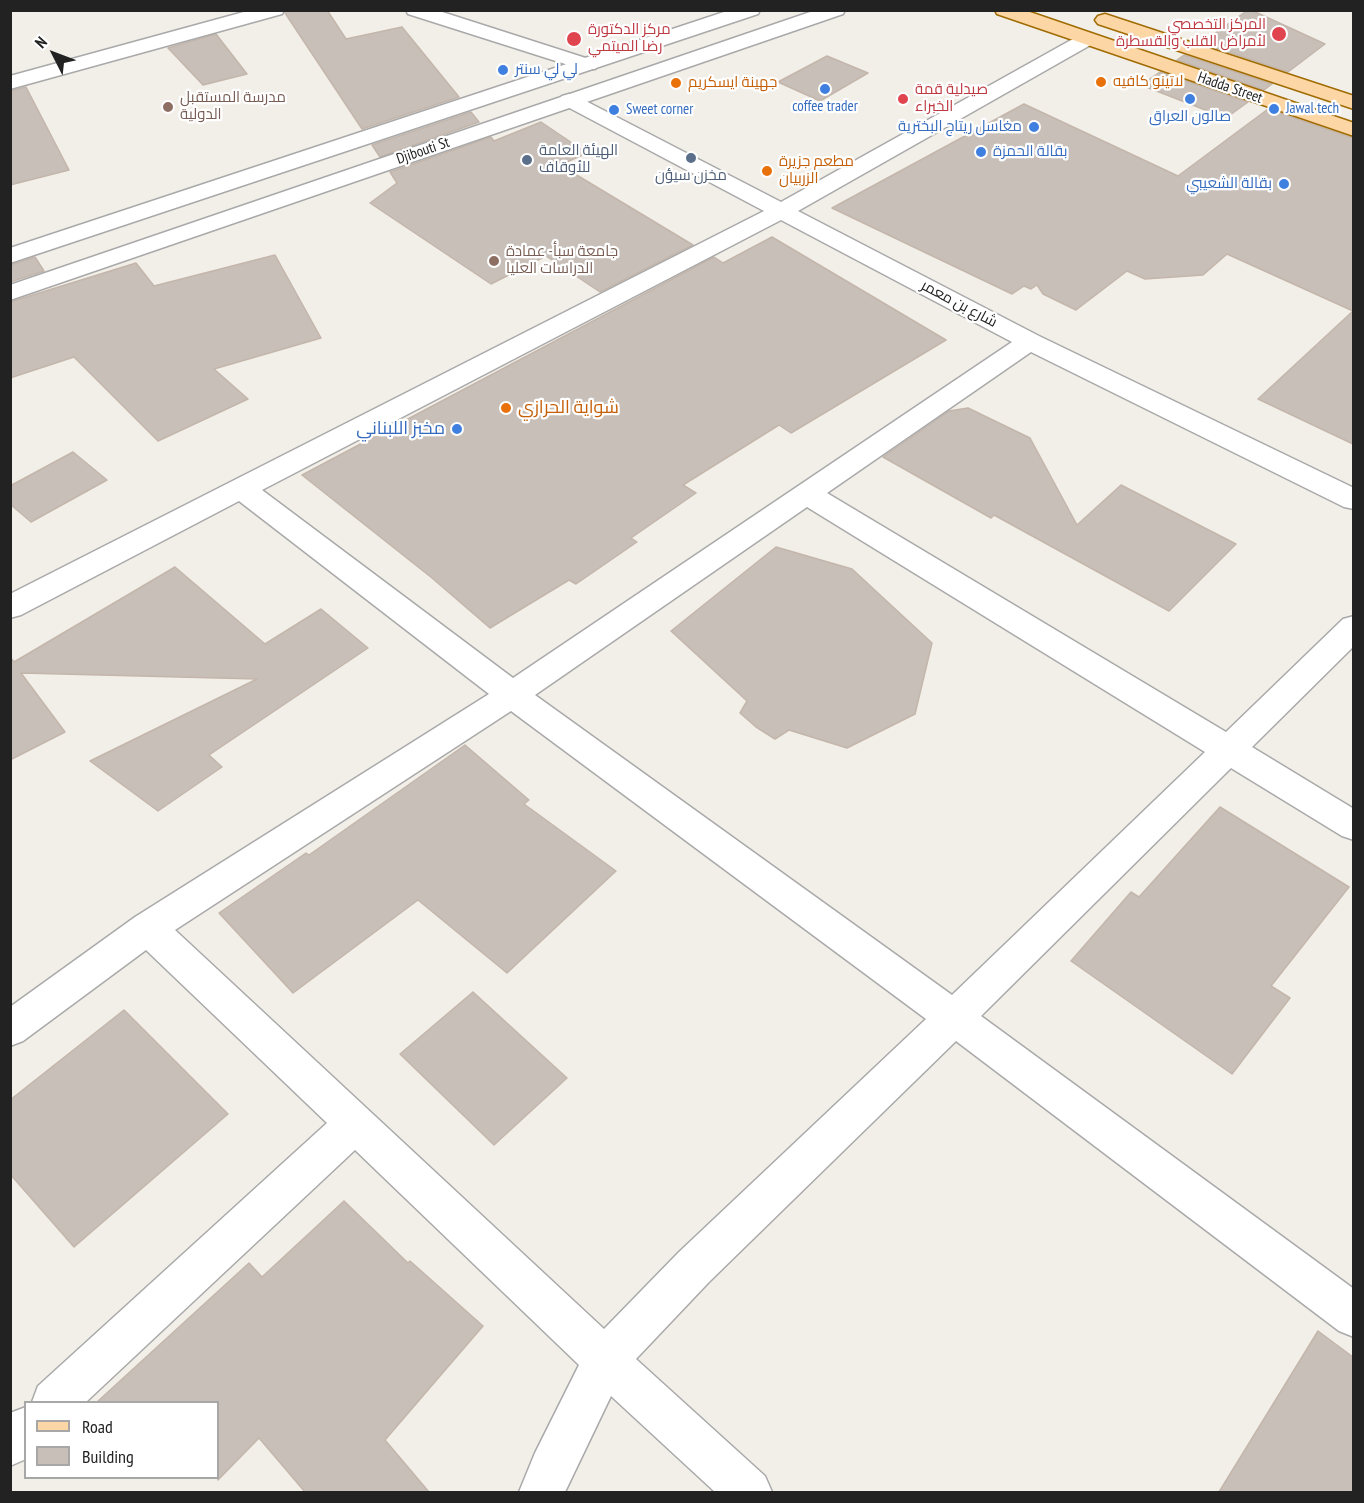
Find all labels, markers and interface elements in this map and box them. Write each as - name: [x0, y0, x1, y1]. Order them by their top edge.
- place label: المركز التخصصي لأمراض القلب والقسطرة: [1116, 16, 1266, 51]
- place label: مركز الدكتورة رضا الميتمي: [588, 21, 671, 56]
- north arrow: [24, 24, 84, 84]
- marker: المركز التخصصي لأمراض القلب والقسطرة: [1270, 25, 1288, 43]
- marker: مركز الدكتورة رضا الميتمي: [565, 30, 583, 48]
- text: N: [30, 32, 51, 52]
- place label: لي لي سنتر: [515, 61, 578, 79]
- marker: لي لي سنتر: [496, 63, 510, 77]
- street label: Hadda Street: [1195, 69, 1265, 107]
- place label: لاتينو كافيه: [1113, 73, 1183, 91]
- place label: جهينة ايسكريم: [688, 74, 777, 92]
- marker: لاتينو كافيه: [1094, 75, 1108, 89]
- marker: جهينة ايسكريم: [669, 76, 683, 90]
- place label: صيدلية قمة الخبراء: [915, 81, 988, 116]
- marker: coffee trader: [818, 82, 832, 96]
- place label: مدرسة المستقبل الدولية: [180, 89, 286, 124]
- marker: صيدلية قمة الخبراء: [896, 92, 910, 106]
- marker: صالون العراق: [1183, 92, 1197, 106]
- place label: coffee trader: [792, 98, 858, 116]
- marker: مدرسة المستقبل الدولية: [161, 100, 175, 114]
- place label: Jawal tech: [1286, 100, 1339, 118]
- place label: Sweet corner: [626, 101, 693, 119]
- marker: Jawal tech: [1267, 102, 1281, 116]
- marker: Sweet corner: [607, 103, 621, 117]
- place label: صالون العراق: [1149, 108, 1231, 126]
- place label: مغاسل ريتاج البخترية: [898, 118, 1022, 136]
- marker: مغاسل ريتاج البخترية: [1027, 120, 1041, 134]
- street label: Djibouti St: [394, 134, 452, 168]
- place label: الهيئة العامة للأوقاف: [539, 142, 618, 177]
- place label: بقالة الحمزة: [993, 143, 1068, 161]
- marker: بقالة الحمزة: [974, 145, 988, 159]
- marker: مخزن سيؤن: [684, 151, 698, 165]
- marker: الهيئة العامة للأوقاف: [520, 153, 534, 167]
- place label: مطعم جزيرة الزربيان: [779, 153, 854, 188]
- marker: مطعم جزيرة الزربيان: [760, 164, 774, 178]
- place label: مخزن سيؤن: [655, 167, 727, 185]
- place label: بقالة الشعيبي: [1186, 175, 1272, 193]
- marker: بقالة الشعيبي: [1277, 177, 1291, 191]
- place label: جامعة سبأ- عمادة الدراسات العليا: [506, 243, 618, 278]
- marker: جامعة سبأ- عمادة الدراسات العليا: [487, 254, 501, 268]
- street label: شارع بن معمر: [918, 276, 1000, 332]
- place label: شواية الحرازي: [518, 397, 619, 419]
- marker: شواية الحرازي: [499, 401, 513, 415]
- place label: مخبز اللبناني: [356, 418, 445, 440]
- marker: مخبز اللبناني: [450, 422, 464, 436]
- legend: [24, 1401, 219, 1479]
- text: Road: [82, 1415, 113, 1438]
- text: Building: [82, 1445, 134, 1468]

